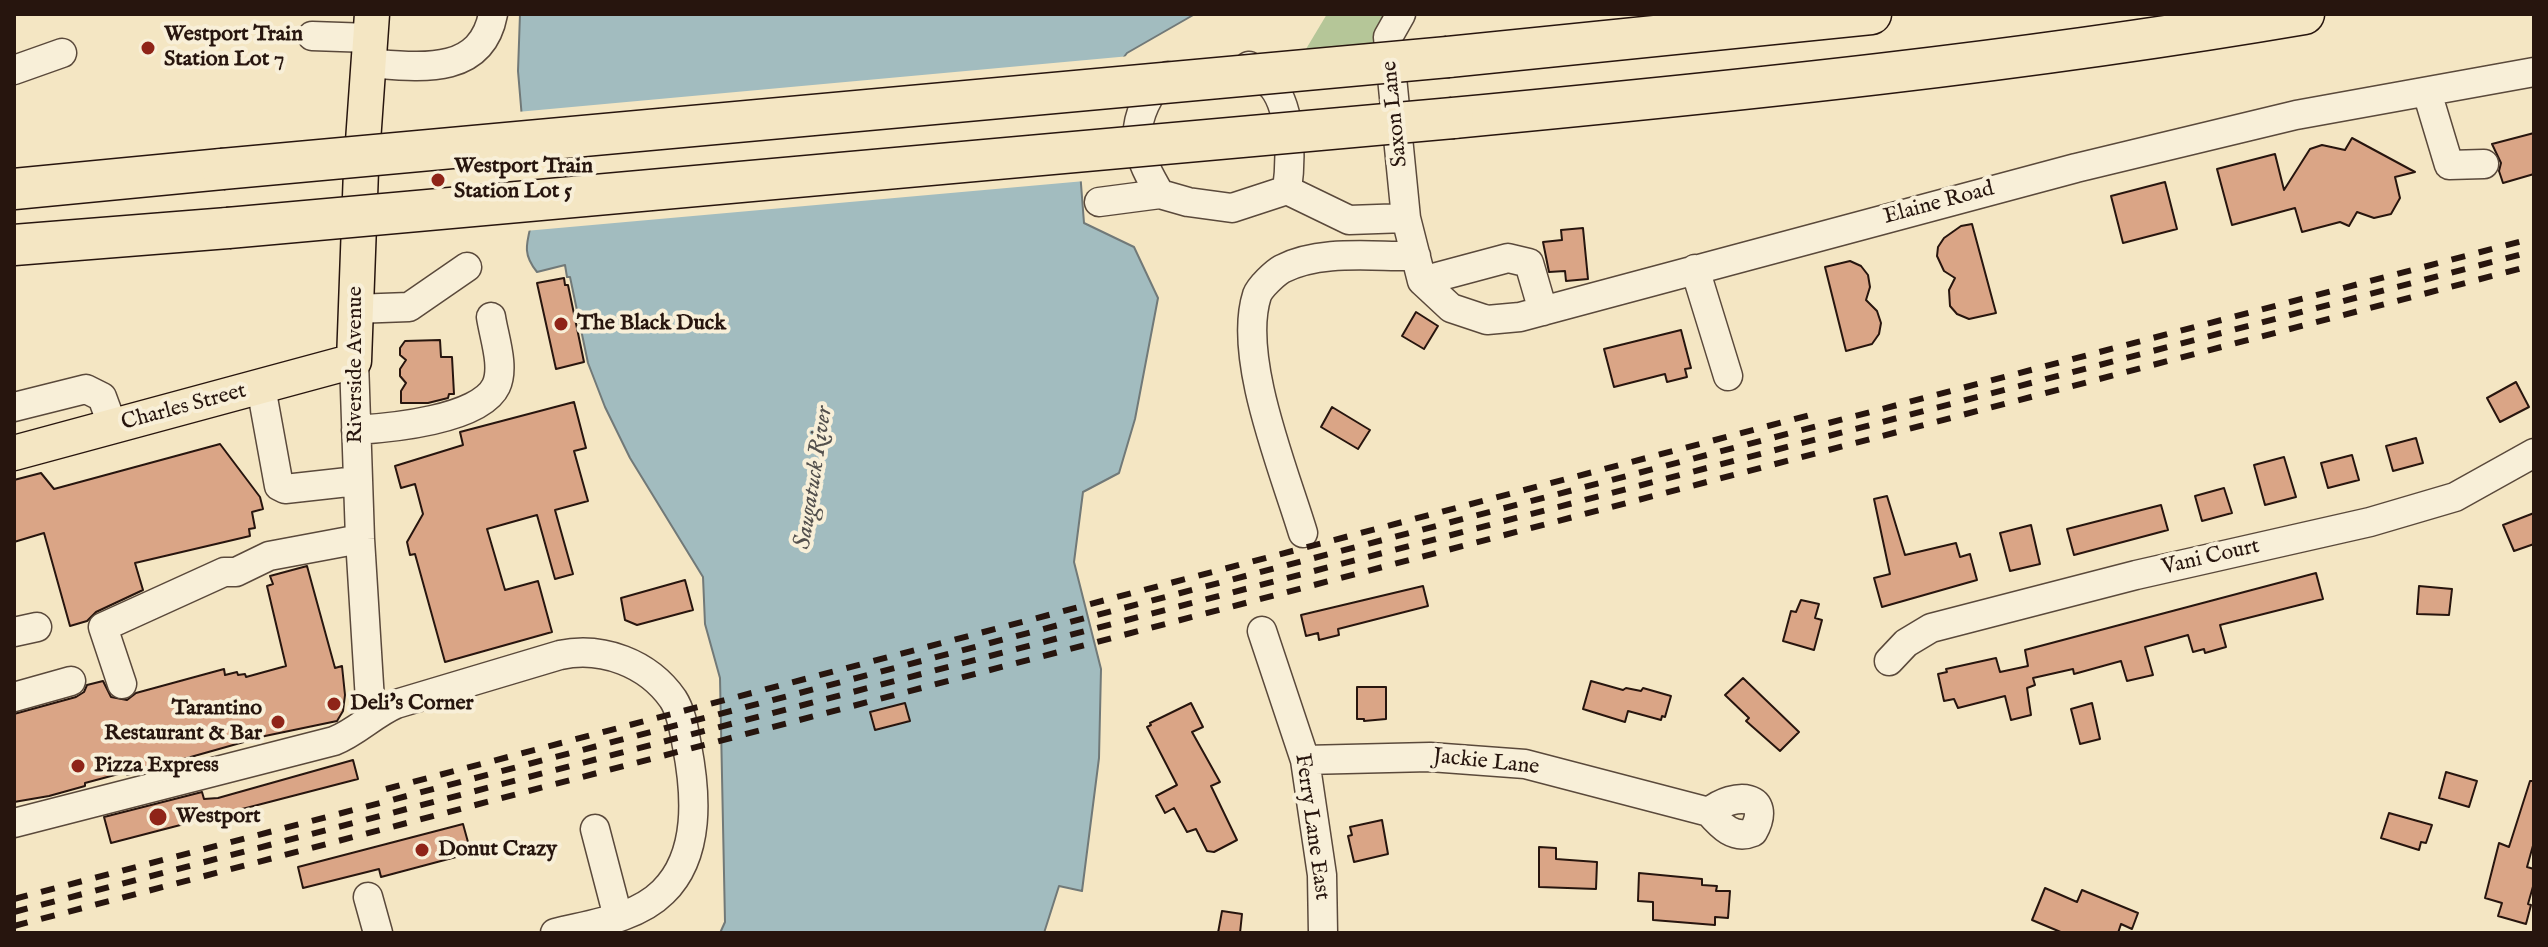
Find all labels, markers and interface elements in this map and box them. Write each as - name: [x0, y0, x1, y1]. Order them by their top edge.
- place label: Westport Train Station Lot 7: [164, 22, 303, 74]
- marker: Westport Train Station Lot 7: [139, 39, 157, 57]
- street label: Saxon Lane: [1377, 60, 1415, 168]
- place label: Westport Train Station Lot 5: [454, 154, 593, 206]
- marker: Westport Train Station Lot 5: [429, 171, 447, 189]
- street label: Elaine Road: [1881, 177, 1997, 231]
- street label: Riverside Avenue: [343, 286, 369, 444]
- place label: The Black Duck: [577, 311, 726, 337]
- marker: The Black Duck: [552, 315, 570, 333]
- street label: Charles Street: [119, 379, 249, 437]
- water label: Saugatuck River: [789, 404, 841, 552]
- street label: Vani Court: [2160, 534, 2262, 582]
- place label: Deli's Corner: [350, 691, 474, 717]
- marker: Deli's Corner: [325, 695, 343, 713]
- place label: Tarantino Restaurant & Bar: [104, 696, 262, 748]
- marker: Tarantino Restaurant & Bar: [269, 713, 287, 731]
- street label: Jackie Lane: [1432, 744, 1540, 782]
- street label: Ferry Lane East: [1288, 752, 1334, 902]
- place label: Pizza Express: [94, 753, 219, 779]
- marker: Pizza Express: [69, 757, 87, 775]
- place label: Westport: [176, 804, 261, 830]
- marker: Westport: [147, 806, 169, 828]
- place label: Donut Crazy: [438, 837, 557, 863]
- marker: Donut Crazy: [413, 841, 431, 859]

